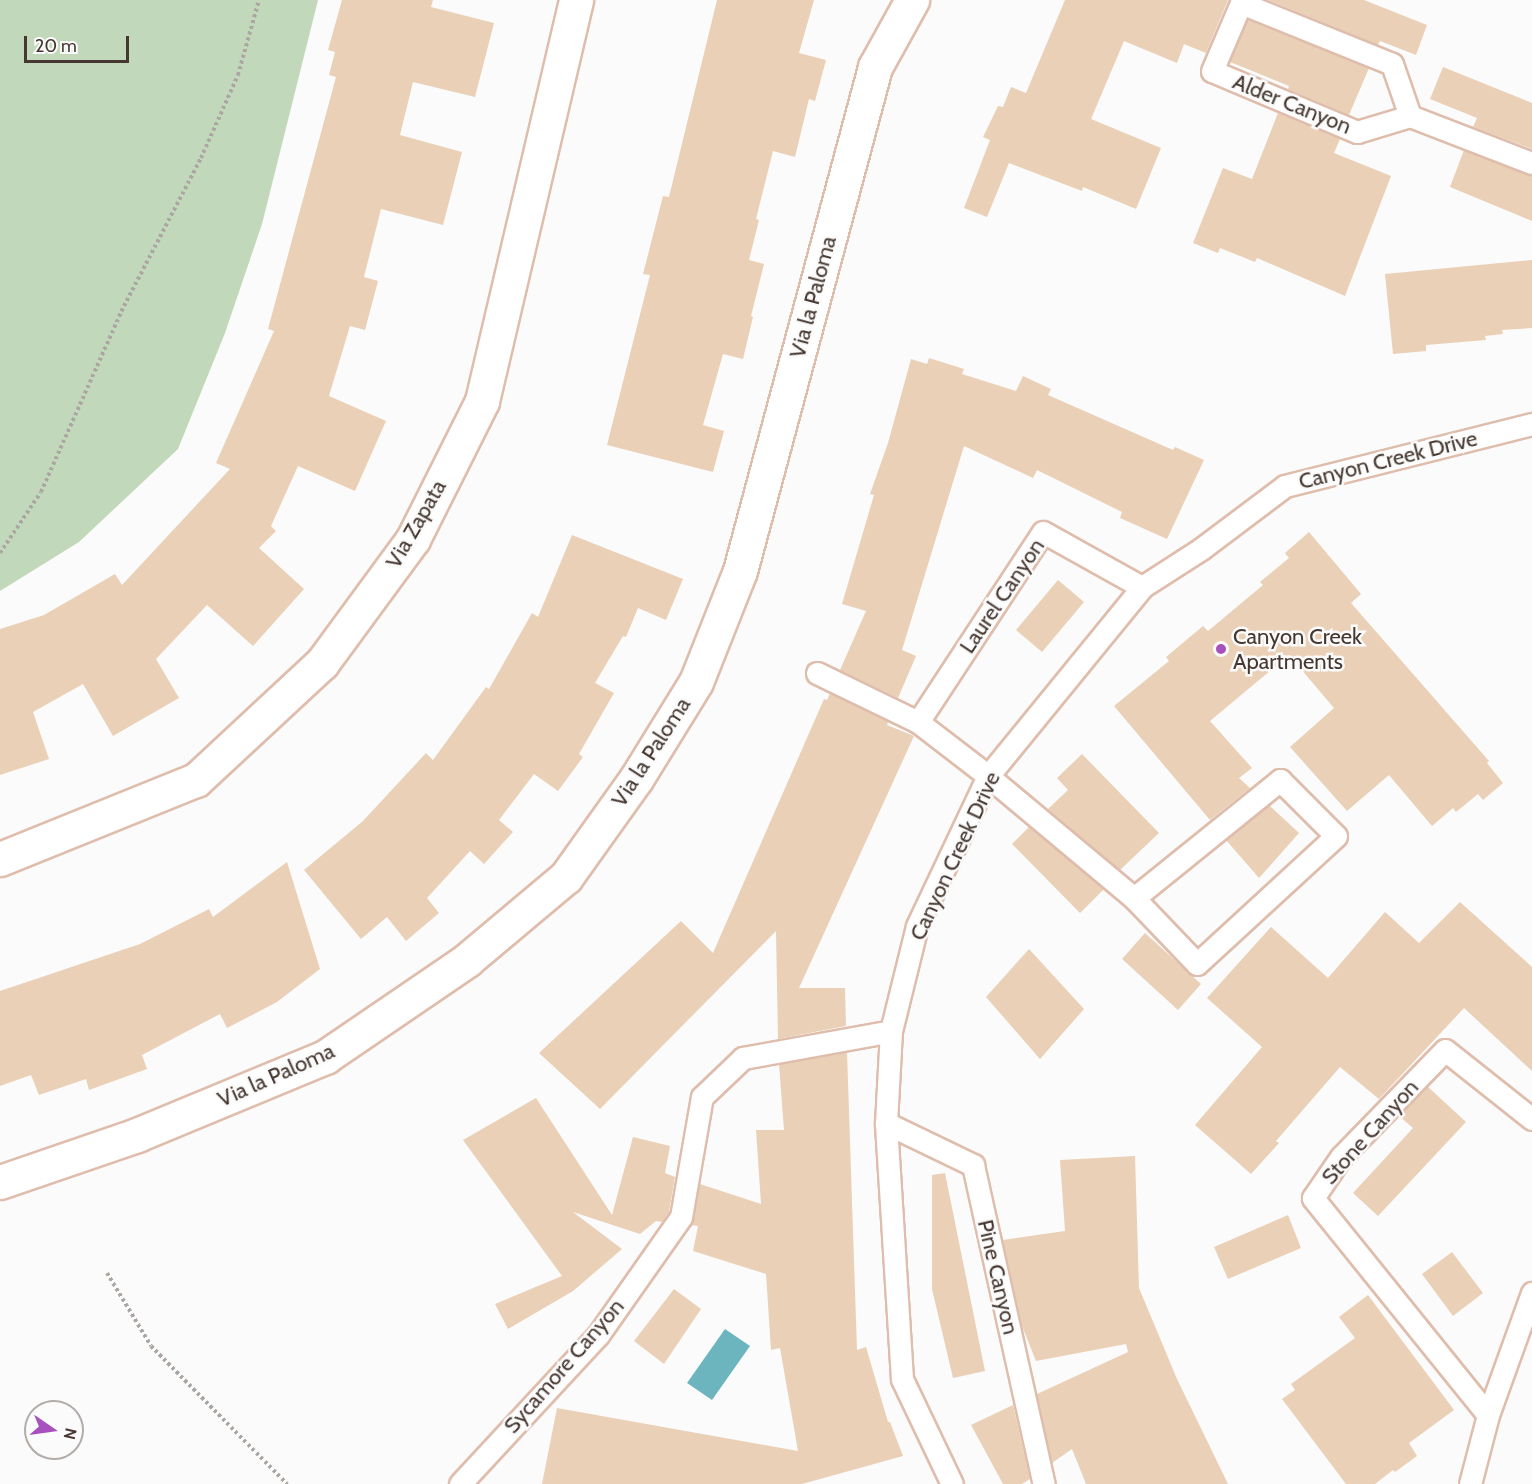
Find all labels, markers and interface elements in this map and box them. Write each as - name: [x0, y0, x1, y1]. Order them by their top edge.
- scale bar: [27, 24, 132, 62]
- text: 20 m: [35, 35, 77, 57]
- street label: Alder Canyon: [1229, 68, 1355, 140]
- street label: Via la Paloma: [784, 233, 842, 361]
- street label: Canyon Creek Drive: [1296, 425, 1480, 495]
- street label: Via Zapata: [380, 475, 452, 573]
- street label: Laurel Canyon: [954, 534, 1050, 658]
- place label: Canyon Creek Apartments: [1233, 623, 1362, 674]
- marker: Canyon Creek Apartments: [1214, 642, 1228, 656]
- street label: Via la Paloma: [606, 692, 696, 812]
- street label: Canyon Creek Drive: [904, 767, 1006, 945]
- street label: Via la Paloma: [213, 1037, 339, 1113]
- street label: Stone Canyon: [1316, 1074, 1424, 1190]
- street label: Pine Canyon: [972, 1217, 1024, 1337]
- street label: Sycamore Canyon: [498, 1293, 630, 1439]
- north arrow: [24, 1400, 84, 1460]
- text: N: [60, 1426, 81, 1441]

